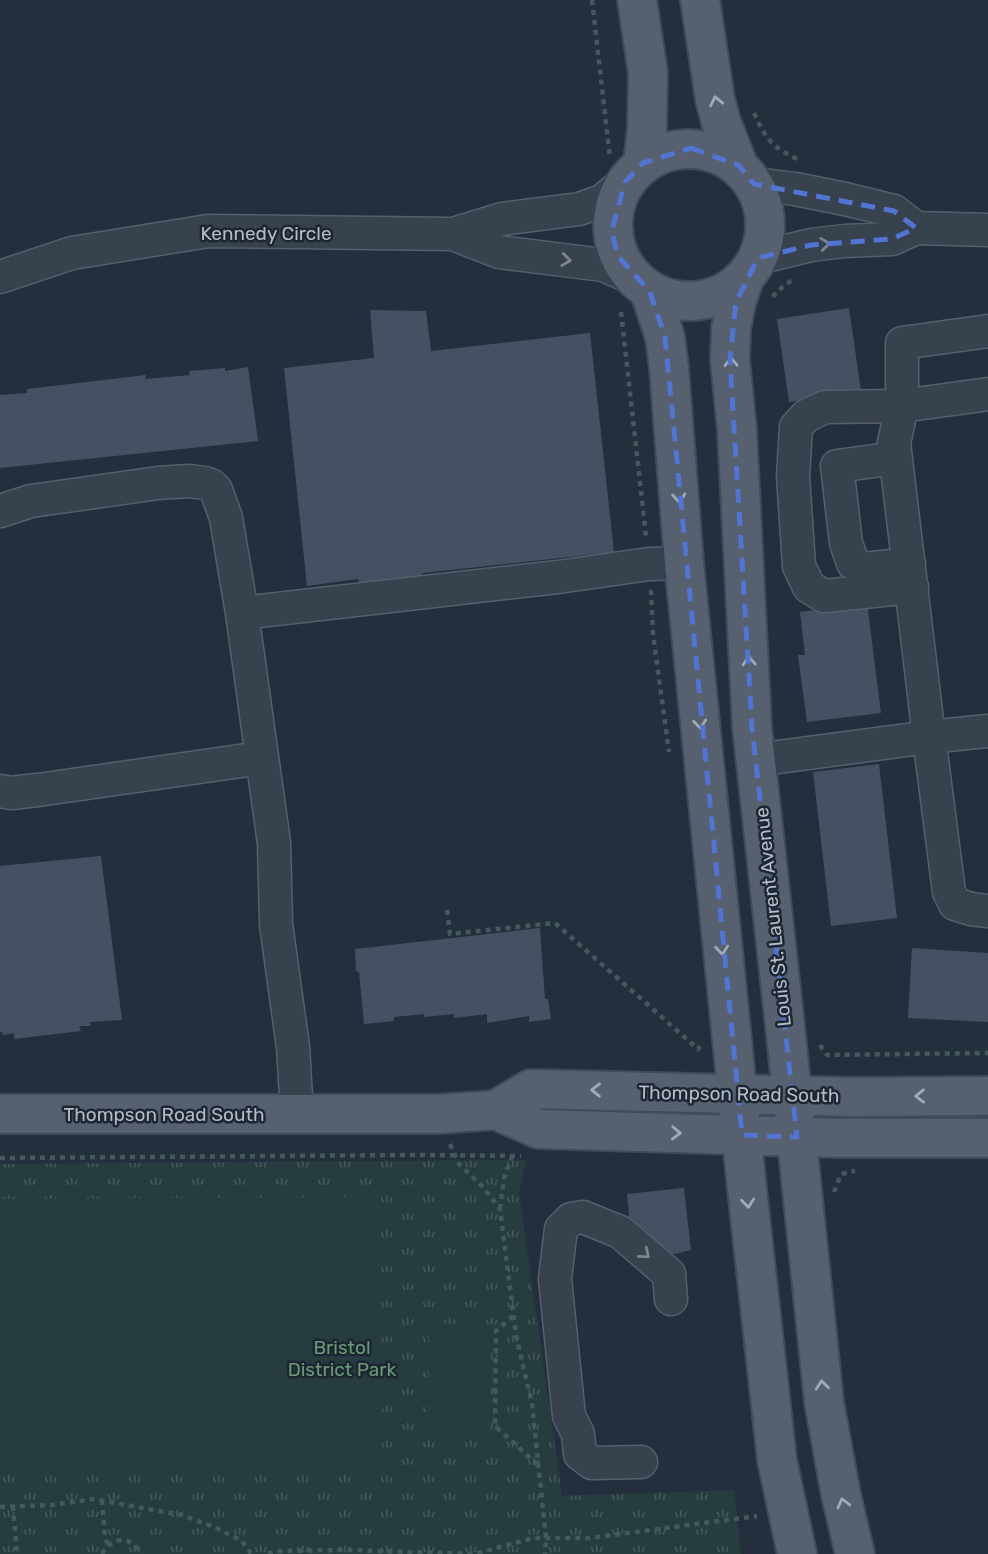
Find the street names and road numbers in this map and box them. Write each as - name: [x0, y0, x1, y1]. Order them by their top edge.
- street label: Kennedy Circle: [200, 222, 332, 245]
- street label: Louis St. Laurent Avenue: [750, 806, 796, 1028]
- street label: Thompson Road South: [638, 1081, 840, 1107]
- street label: Thompson Road South: [64, 1103, 264, 1126]

